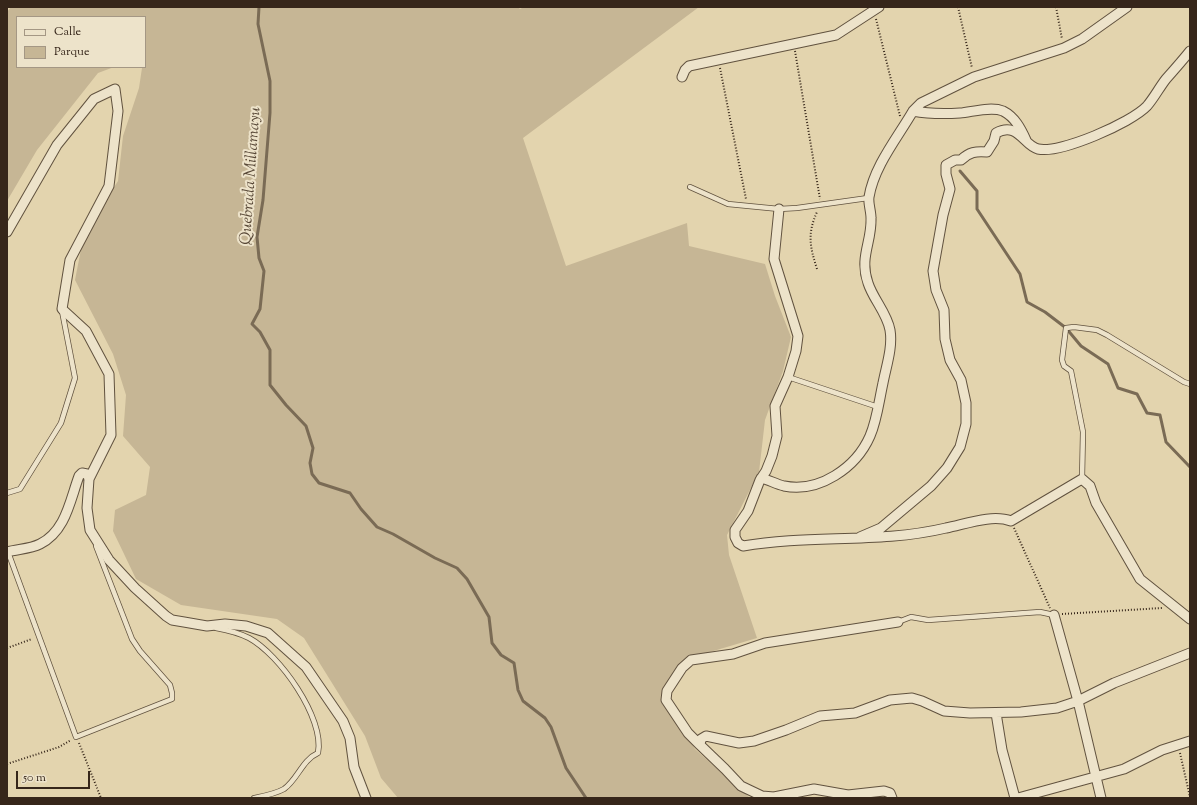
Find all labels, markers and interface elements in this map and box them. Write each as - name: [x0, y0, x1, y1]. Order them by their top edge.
- legend: [16, 16, 146, 68]
- text: Calle: [54, 23, 81, 41]
- text: Parque: [54, 43, 90, 61]
- water label: Quebrada Millamayu: [238, 107, 266, 245]
- scale bar: [18, 763, 92, 789]
- text: 50 m: [23, 769, 46, 787]

